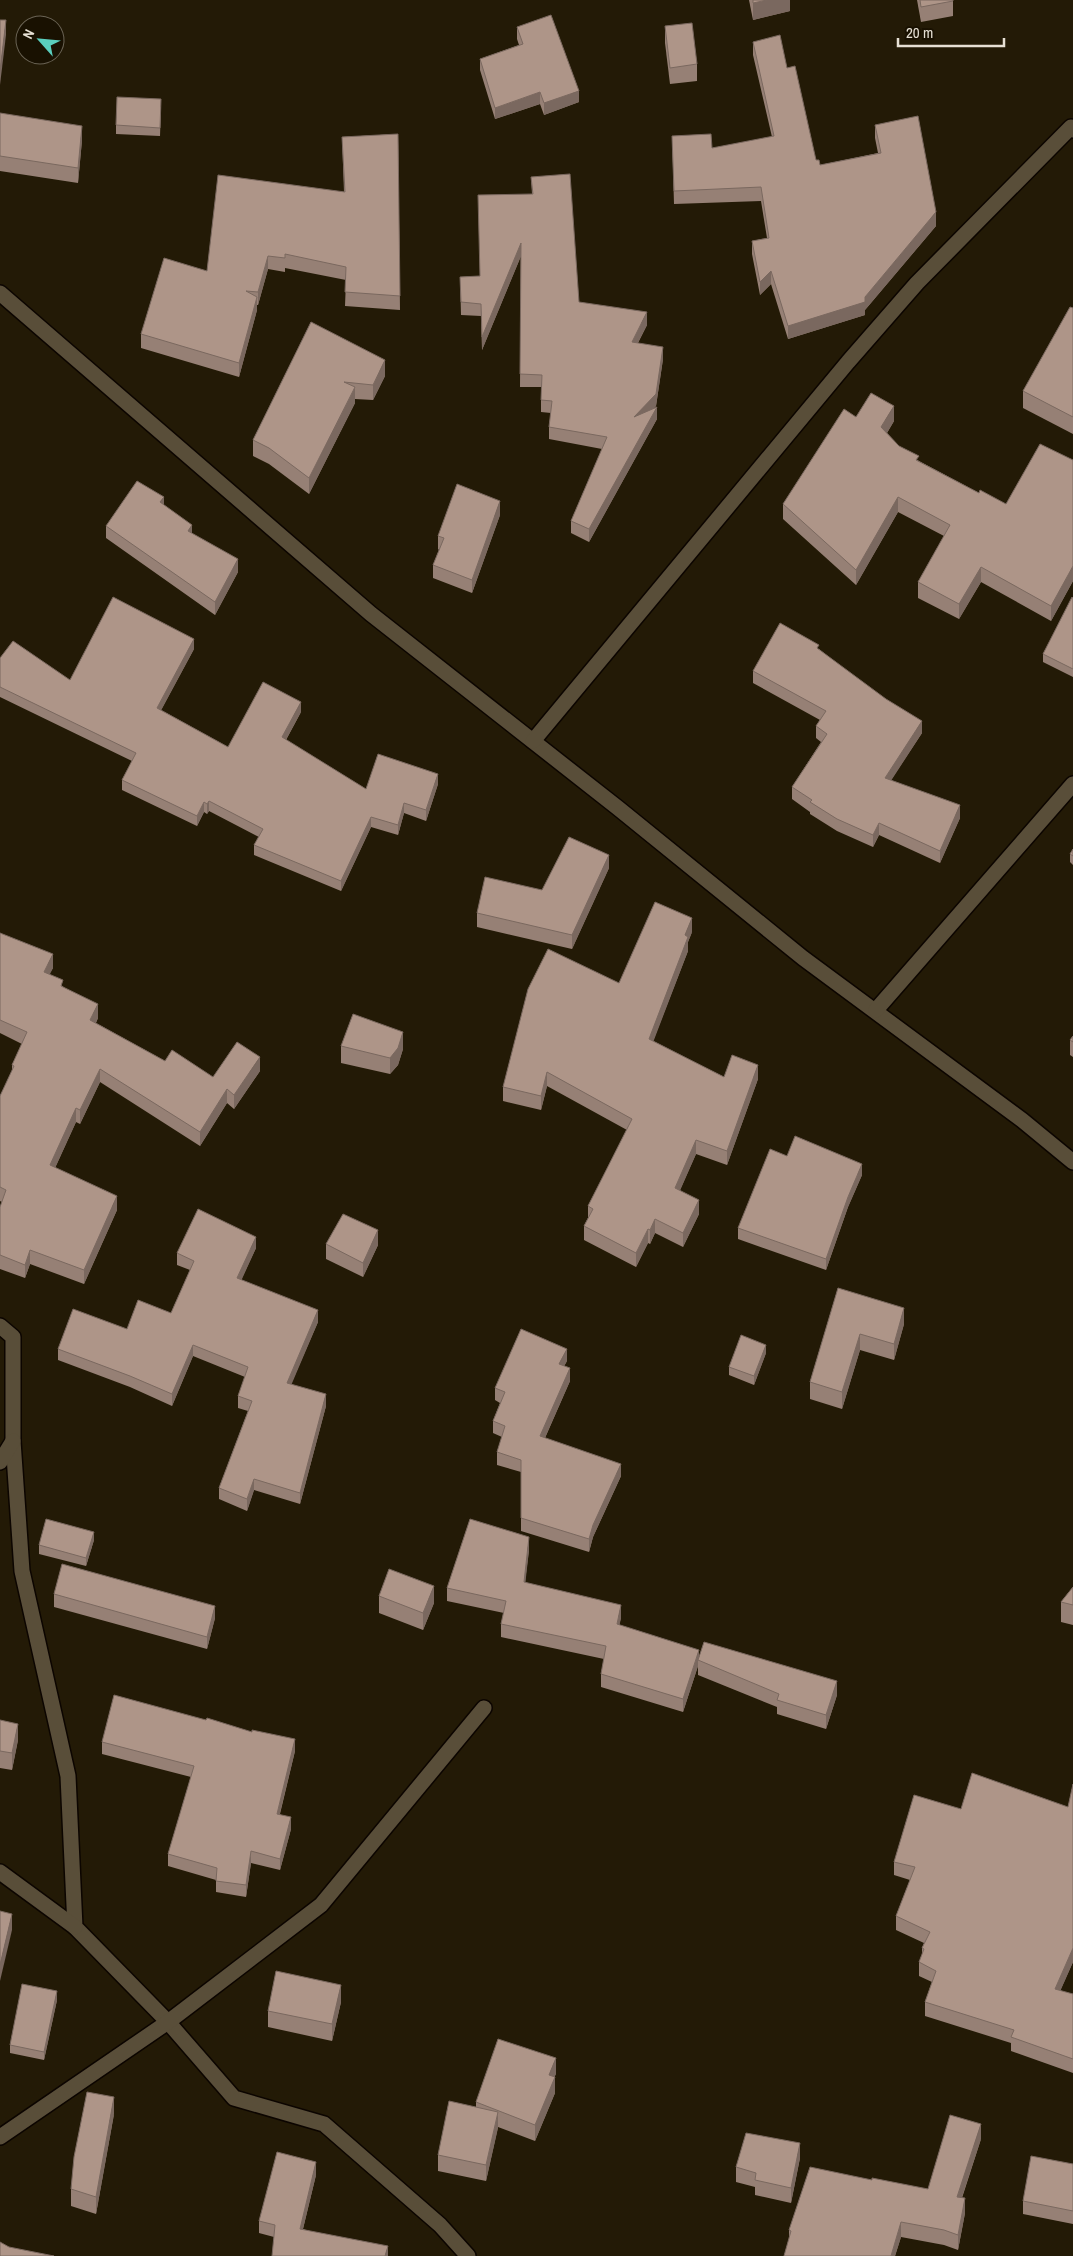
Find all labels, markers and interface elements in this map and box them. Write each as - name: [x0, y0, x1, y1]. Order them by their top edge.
- north arrow: [15, 15, 65, 65]
- scale bar: [898, 15, 1004, 47]
- text: 20 m: [906, 22, 933, 43]
- text: N: [19, 26, 38, 42]

